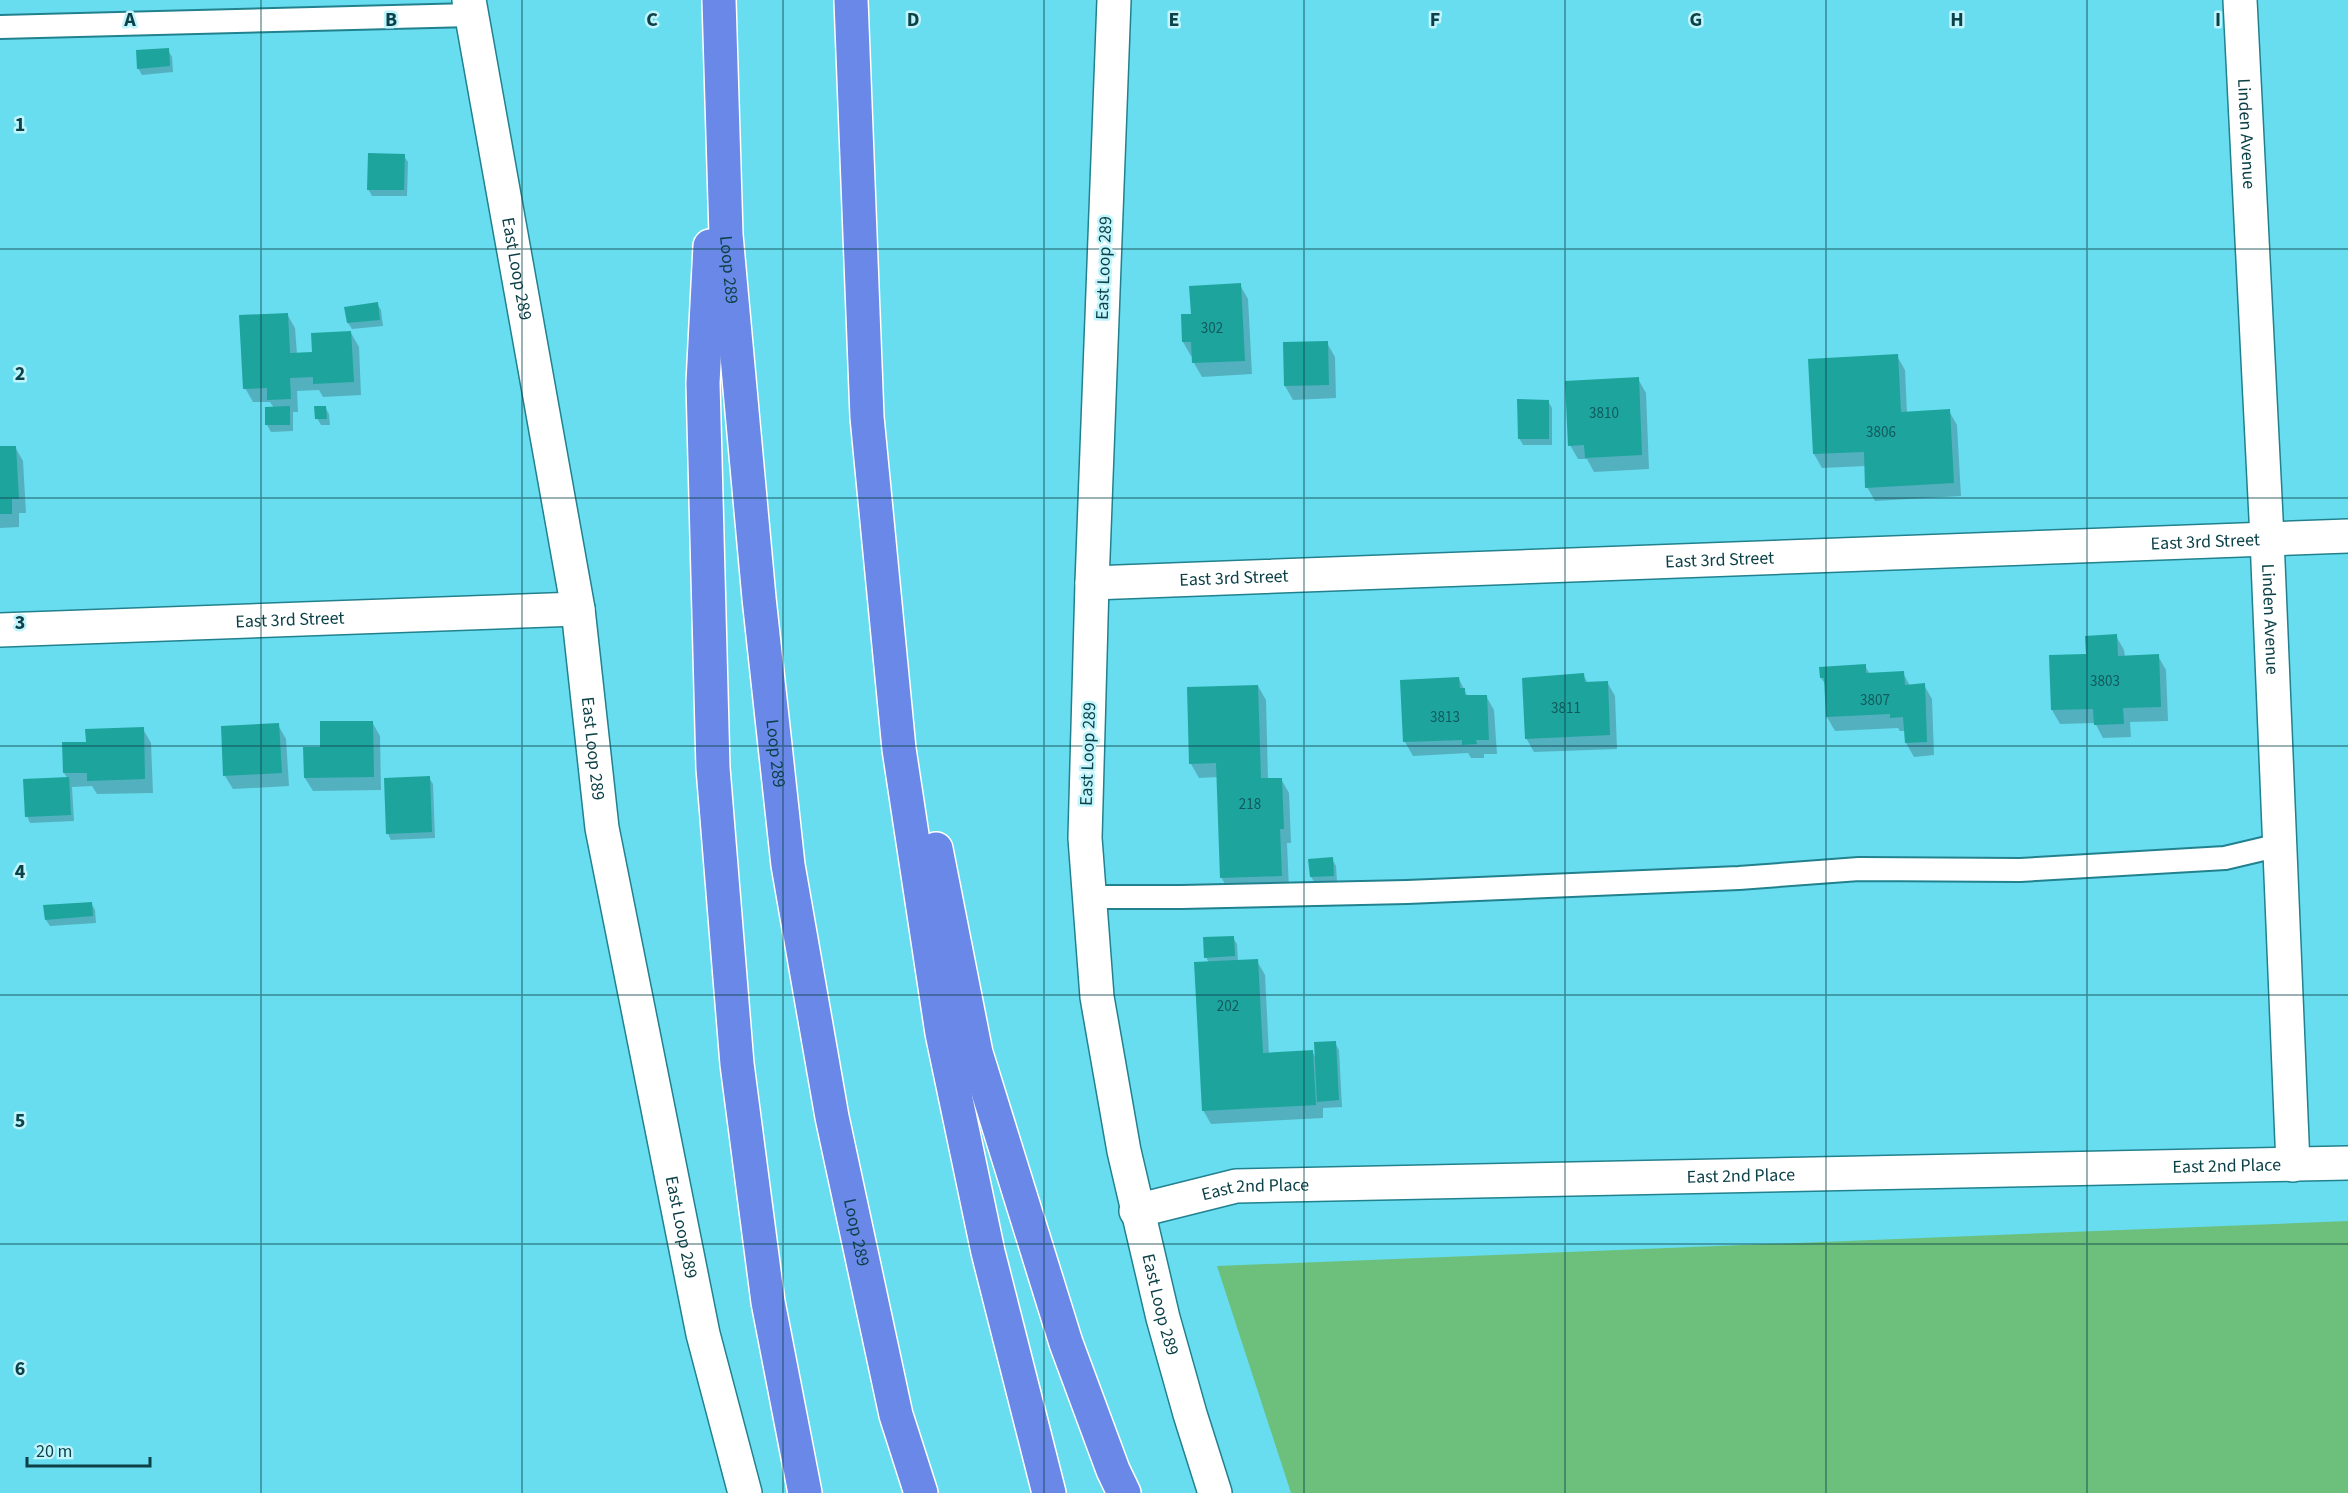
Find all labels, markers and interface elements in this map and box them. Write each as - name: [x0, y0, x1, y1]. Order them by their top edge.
- text: A: [123, 6, 136, 34]
- text: B: [385, 6, 397, 34]
- text: C: [646, 6, 658, 34]
- text: D: [907, 6, 919, 34]
- text: E: [1169, 6, 1179, 34]
- text: F: [1430, 6, 1440, 34]
- text: G: [1690, 6, 1702, 34]
- text: H: [1950, 6, 1964, 34]
- text: I: [2215, 6, 2221, 34]
- street label: Linden Avenue: [2231, 78, 2262, 190]
- text: 1: [15, 111, 25, 139]
- street label: East Loop 289: [496, 215, 539, 322]
- street label: East Loop 289: [1090, 216, 1118, 320]
- street label: Loop 289: [714, 234, 745, 305]
- house number: 302: [1201, 318, 1223, 339]
- text: 2: [15, 360, 25, 388]
- house number: 3810: [1589, 403, 1619, 424]
- house number: 3806: [1866, 422, 1896, 443]
- street label: East 3rd Street: [2150, 527, 2260, 556]
- street label: East 3rd Street: [1665, 545, 1775, 574]
- street label: East 3rd Street: [1179, 563, 1289, 592]
- street label: Linden Avenue: [2256, 563, 2285, 675]
- street label: East 3rd Street: [235, 605, 345, 634]
- text: 3: [15, 609, 25, 637]
- house number: 3803: [2090, 671, 2120, 692]
- house number: 3807: [1860, 690, 1890, 711]
- street label: East Loop 289: [575, 695, 611, 802]
- house number: 3811: [1551, 698, 1581, 719]
- street label: East Loop 289: [1074, 702, 1102, 806]
- house number: 3813: [1430, 707, 1460, 728]
- street label: Loop 289: [760, 718, 792, 789]
- house number: 218: [1239, 794, 1261, 815]
- text: 4: [15, 858, 26, 886]
- house number: 202: [1217, 996, 1239, 1017]
- text: 5: [15, 1107, 25, 1135]
- street label: East 2nd Place: [2172, 1152, 2281, 1179]
- street label: East 2nd Place: [1686, 1162, 1795, 1189]
- street label: East 2nd Place: [1199, 1172, 1309, 1207]
- street label: East Loop 289: [659, 1174, 704, 1281]
- street label: Loop 289: [837, 1196, 876, 1269]
- street label: East Loop 289: [1136, 1251, 1185, 1358]
- text: 6: [15, 1355, 25, 1383]
- scale bar: [27, 1430, 150, 1468]
- text: 20 m: [36, 1439, 72, 1464]

